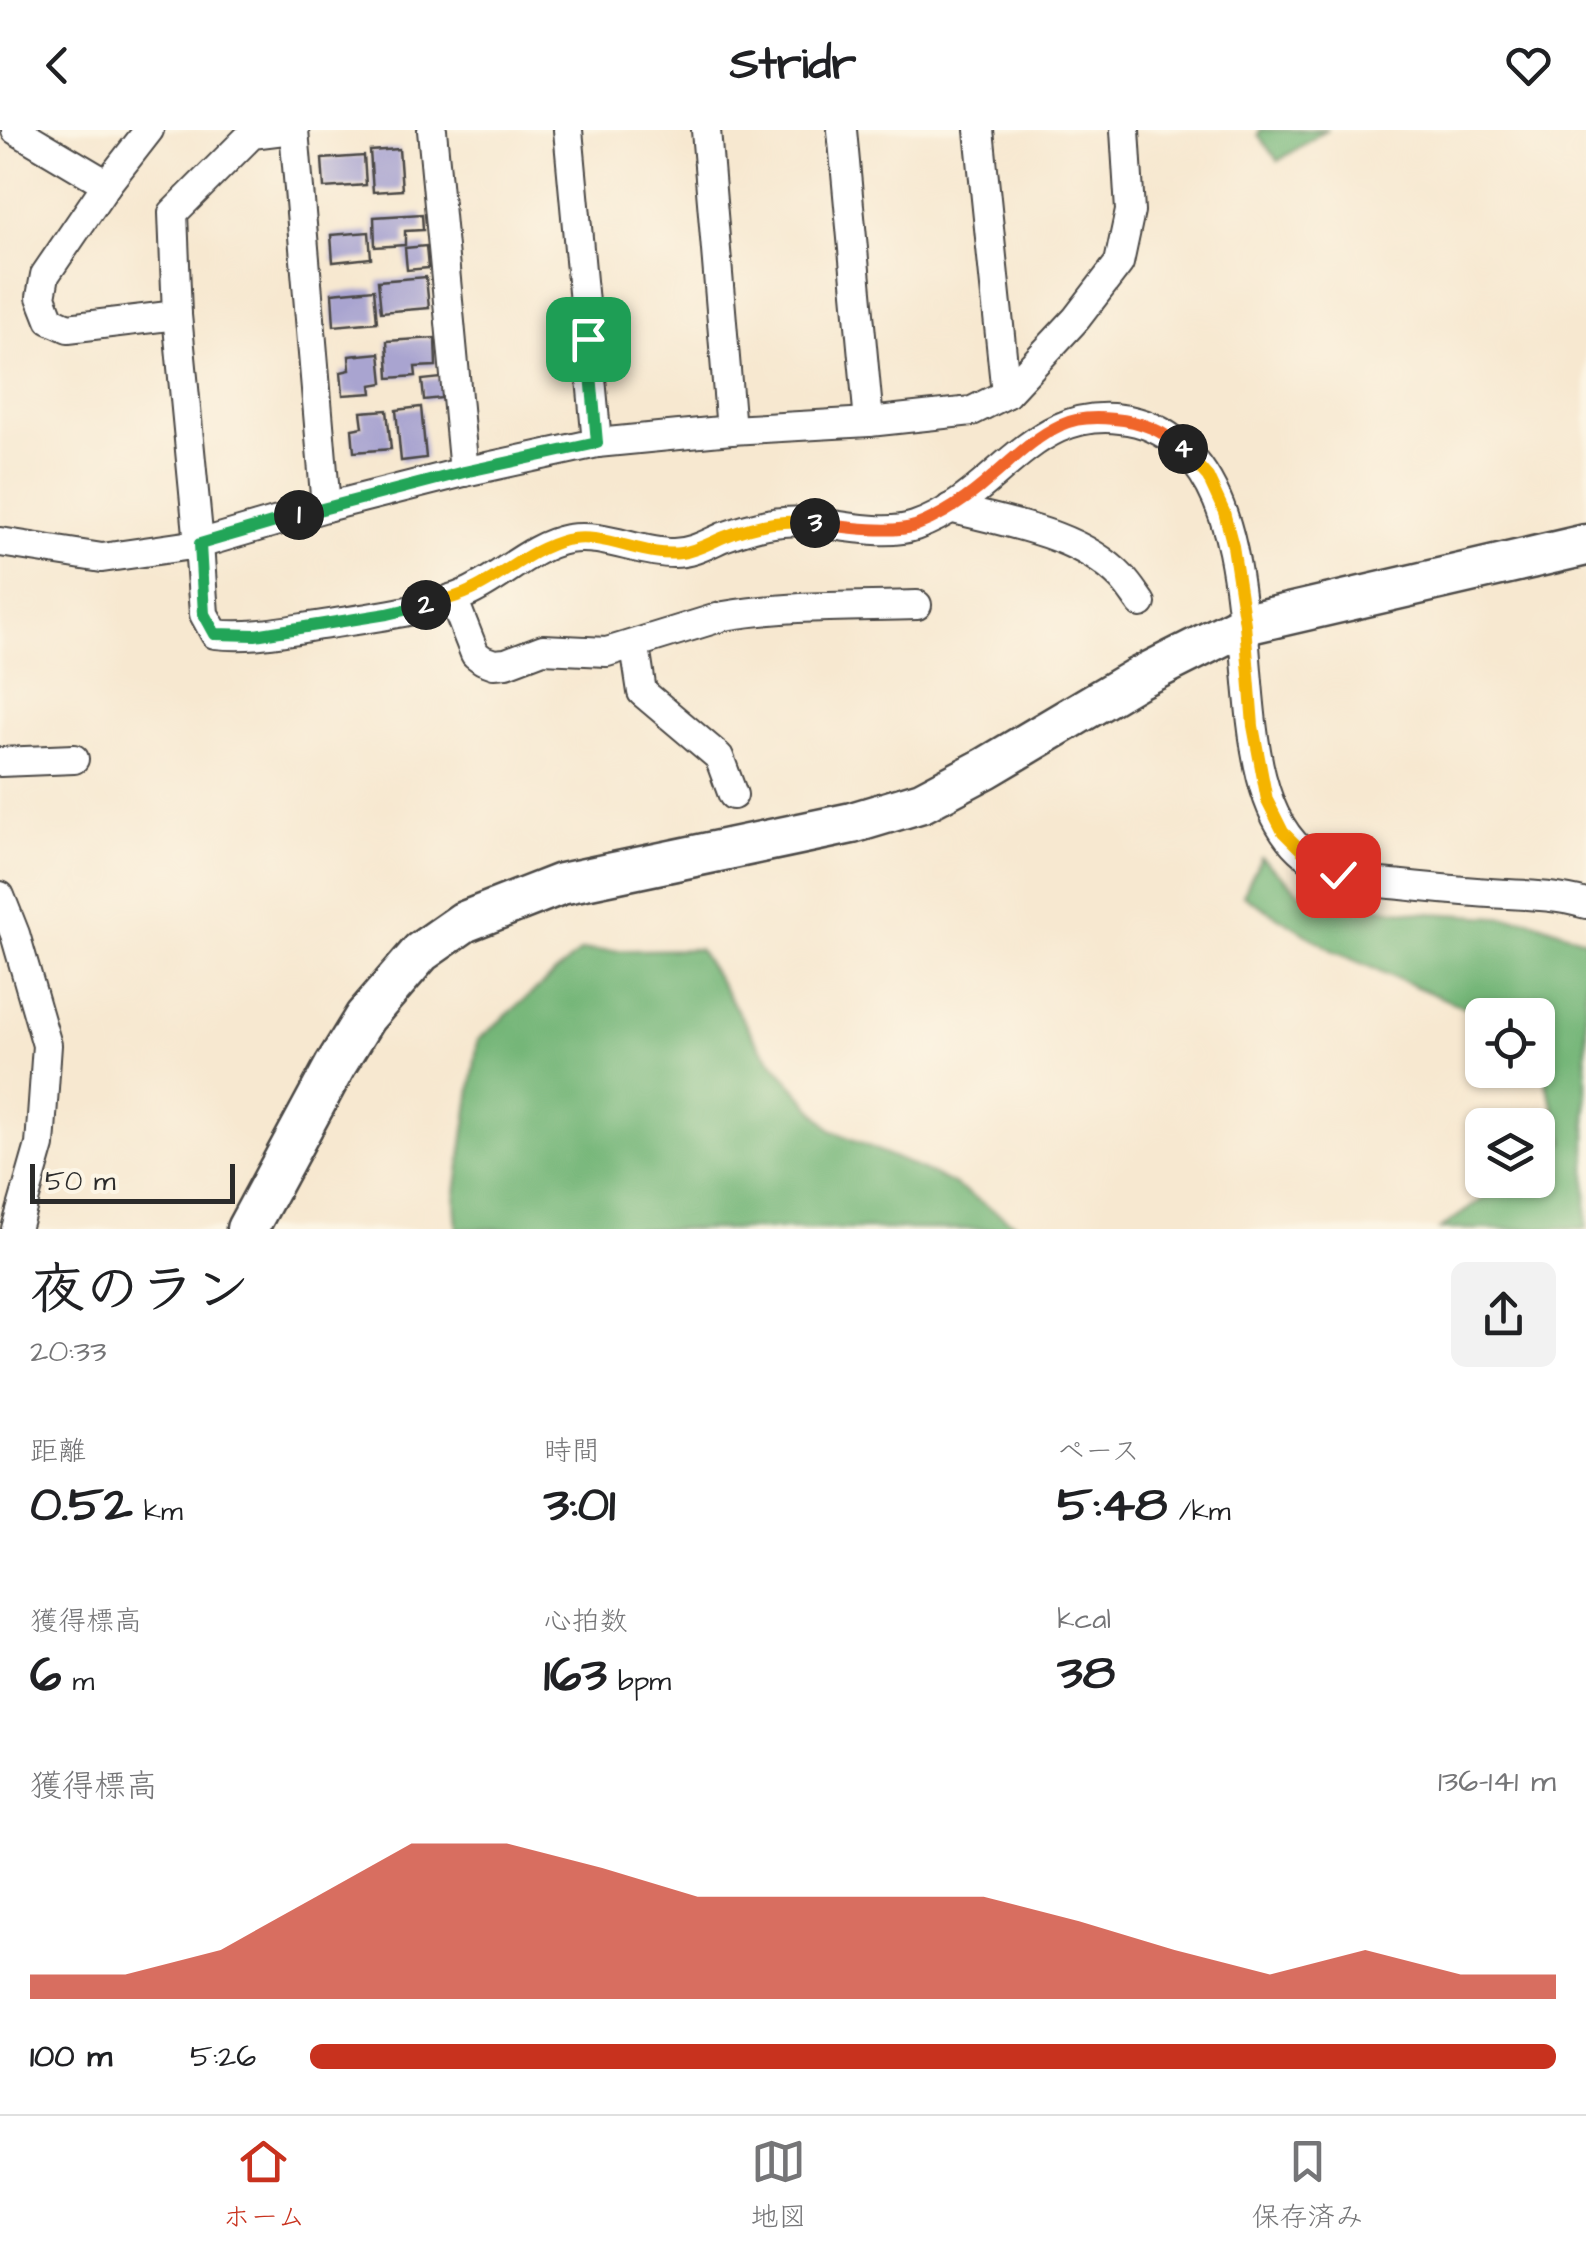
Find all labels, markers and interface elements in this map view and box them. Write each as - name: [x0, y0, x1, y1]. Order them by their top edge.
- text: Stridr: [730, 34, 856, 96]
- icon: back: [30, 38, 85, 93]
- icon: heart: [1501, 38, 1556, 93]
- pin: [546, 297, 631, 382]
- icon: arrive: [561, 312, 616, 367]
- pin: 4: [1158, 424, 1208, 474]
- text: 4: [1173, 429, 1193, 468]
- pin: 1: [274, 490, 324, 540]
- text: 1: [297, 495, 301, 534]
- pin: 3: [790, 498, 840, 548]
- text: 3: [808, 503, 822, 542]
- pin: 2: [401, 580, 451, 630]
- text: 2: [418, 585, 434, 624]
- pin: [1296, 833, 1381, 918]
- icon: check: [1311, 848, 1366, 903]
- map controls: [1465, 998, 1555, 1198]
- button: locate: [1465, 998, 1555, 1088]
- button: layers: [1465, 1108, 1555, 1198]
- scale bar: [30, 1159, 235, 1204]
- text: 50 m: [45, 1162, 116, 1201]
- text: 夜のラン: [30, 1253, 250, 1329]
- button: share: [1451, 1262, 1556, 1367]
- text: 20:33: [30, 1329, 106, 1374]
- text: 距離: [30, 1432, 86, 1471]
- text: 時間: [544, 1432, 600, 1471]
- text: ペース: [1057, 1432, 1140, 1471]
- text: 0.52: [30, 1471, 133, 1540]
- text: 3:01: [544, 1471, 615, 1540]
- text: 5:48: [1057, 1471, 1168, 1540]
- text: km: [133, 1492, 183, 1531]
- text: /km: [1168, 1492, 1231, 1531]
- text: kcal: [1057, 1600, 1111, 1639]
- text: 獲得標高: [30, 1602, 142, 1641]
- text: 心拍数: [544, 1602, 628, 1641]
- text: 38: [1057, 1639, 1115, 1708]
- text: 6: [30, 1641, 61, 1710]
- text: 163: [544, 1641, 607, 1710]
- text: m: [61, 1662, 94, 1701]
- text: bpm: [607, 1662, 671, 1701]
- text: 136–141 m: [1438, 1759, 1556, 1804]
- text: 獲得標高: [30, 1764, 158, 1809]
- text: 100 m: [30, 2034, 112, 2079]
- text: 5:26: [190, 2034, 256, 2079]
- tab: ホーム: [223, 2134, 305, 2237]
- tab: 地図: [750, 2134, 806, 2237]
- tab: 保存済み: [1251, 2134, 1363, 2237]

